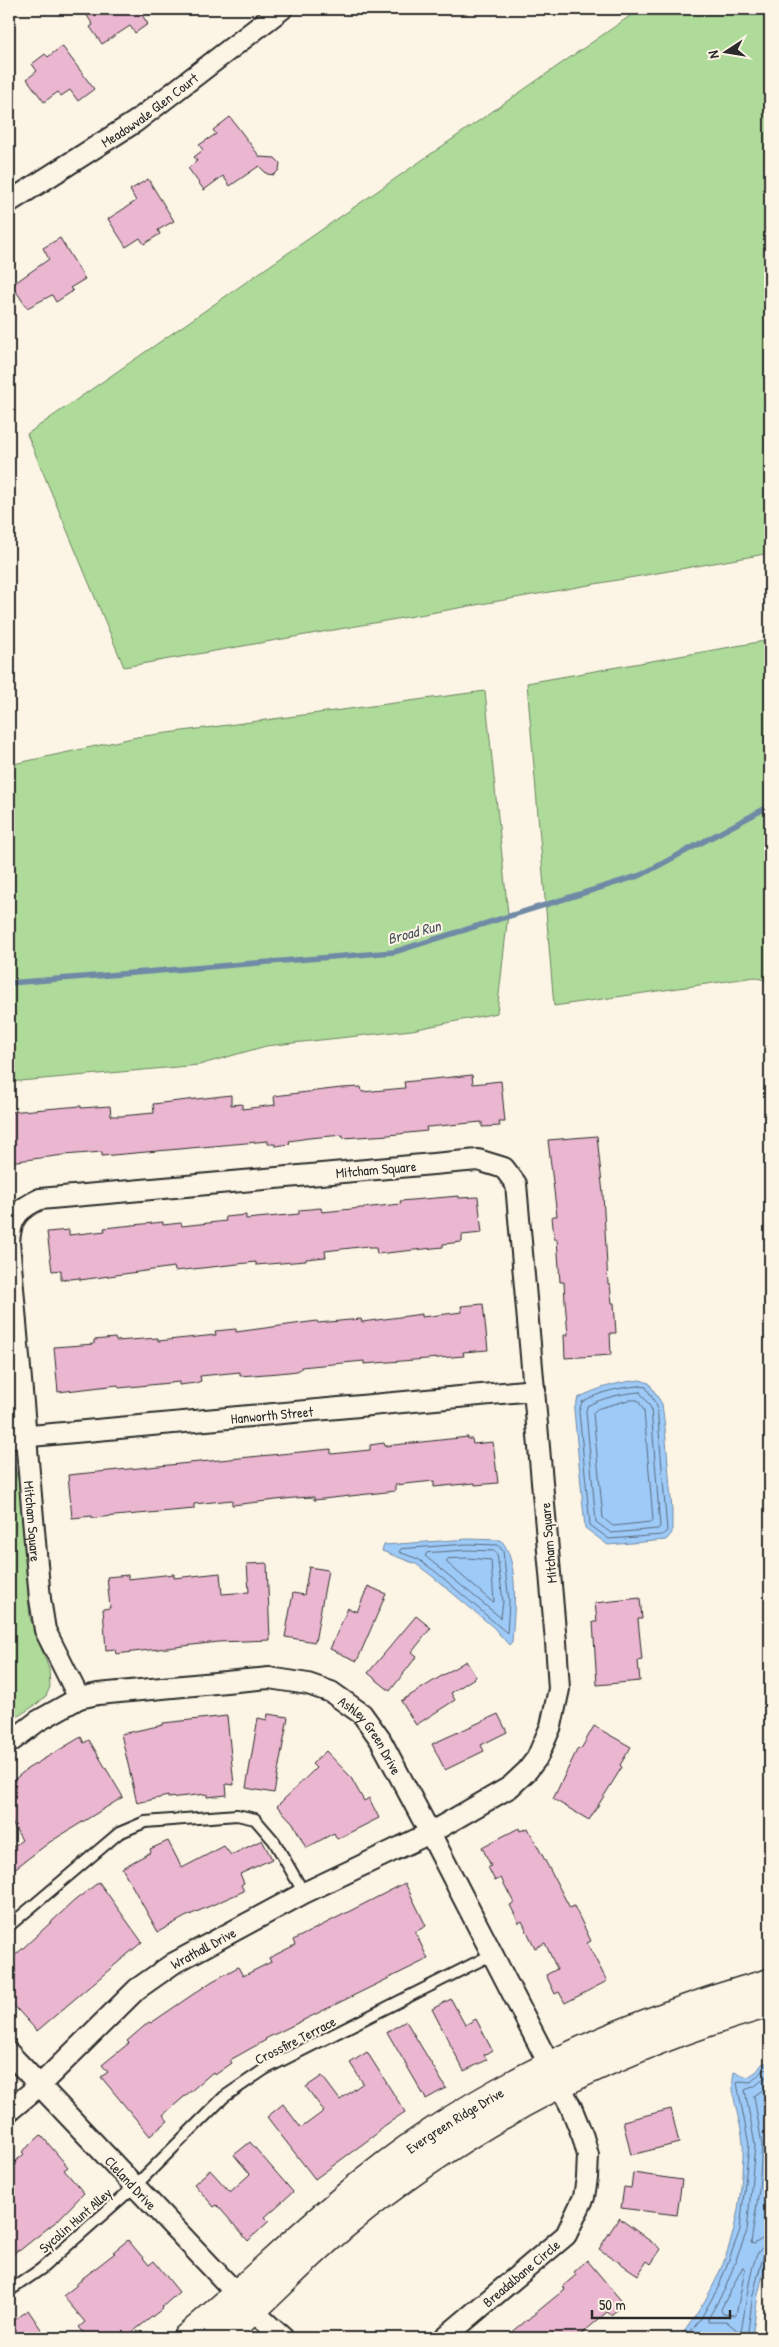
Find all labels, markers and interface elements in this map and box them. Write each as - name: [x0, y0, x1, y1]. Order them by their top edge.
- north arrow: [702, 28, 752, 78]
- text: N: [703, 49, 723, 60]
- street label: Meadowvale Glen Court: [97, 68, 202, 151]
- water label: Broad Run: [385, 915, 444, 949]
- street label: Mitcham Square: [335, 1156, 418, 1183]
- street label: Hanworth Street: [230, 1401, 314, 1427]
- street label: Mitcham Square: [20, 1480, 46, 1563]
- street label: Mitcham Square: [535, 1501, 562, 1584]
- street label: Ashley Green Drive: [335, 1691, 407, 1778]
- street label: Wrathall Drive: [167, 1922, 239, 1973]
- street label: Crossfire Terrace: [251, 2011, 339, 2069]
- street label: Evergreen Ridge Drive: [402, 2082, 507, 2157]
- street label: Cleland Drive: [101, 2151, 162, 2214]
- street label: Sycolin Hunt Alley: [35, 2183, 116, 2258]
- street label: Breadalbane Circle: [478, 2235, 564, 2311]
- scale bar: [592, 2287, 729, 2319]
- text: 50 m: [599, 2294, 626, 2315]

